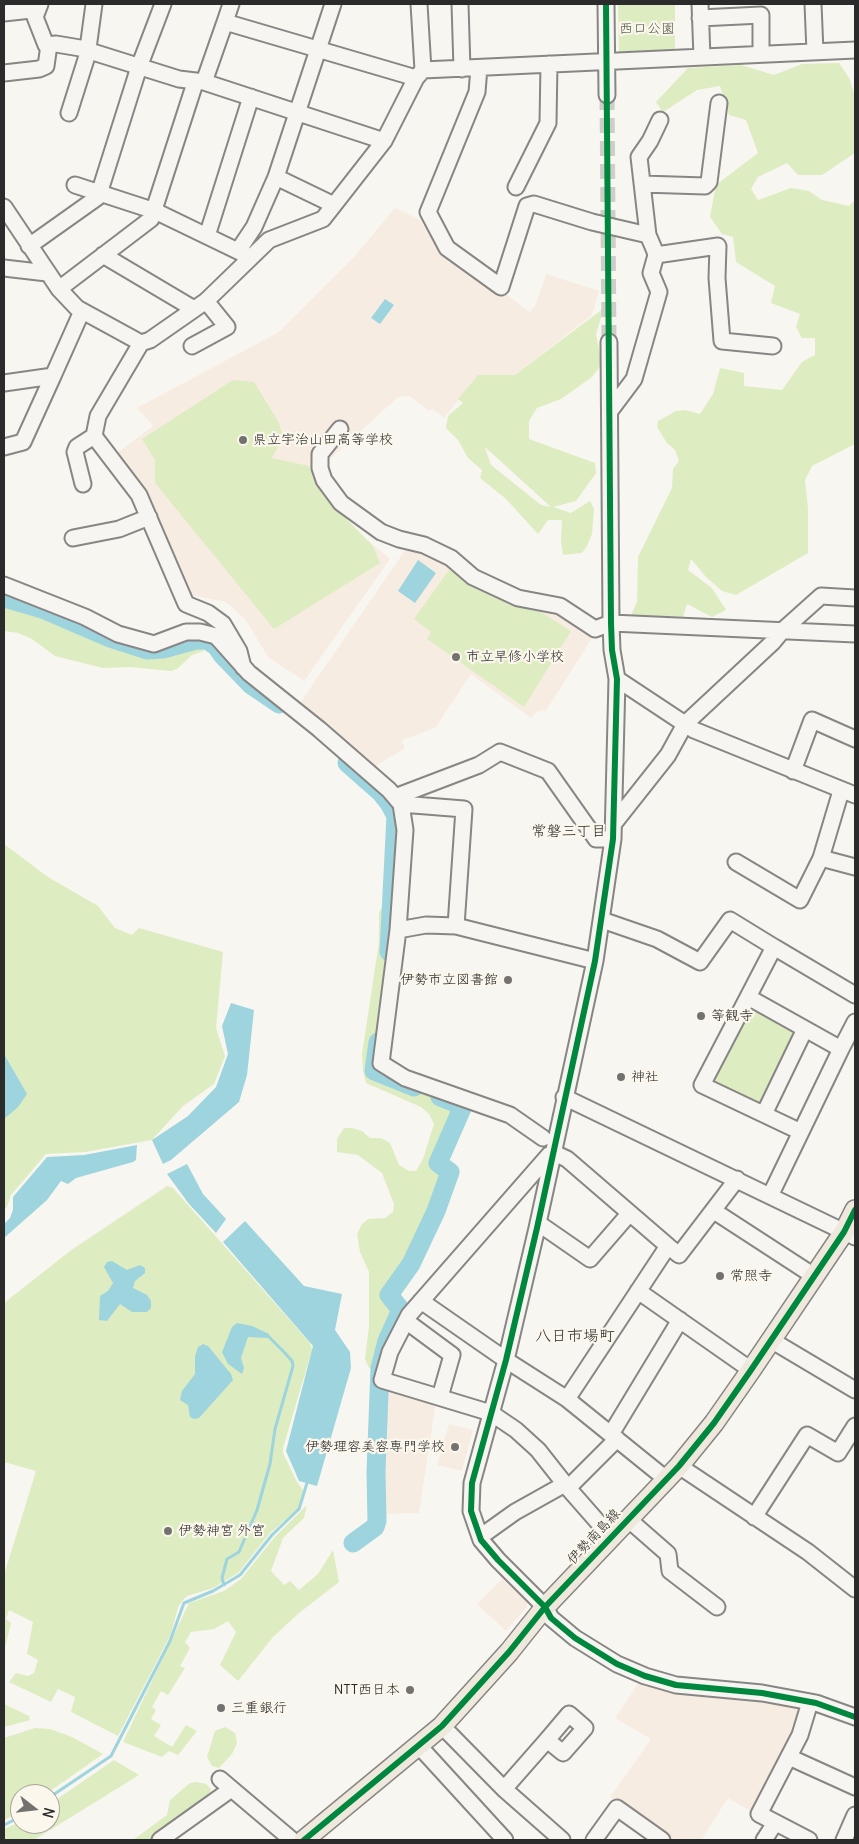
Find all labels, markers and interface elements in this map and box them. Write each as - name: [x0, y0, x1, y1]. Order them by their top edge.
- park label: 西口公園: [619, 21, 675, 37]
- place label: 県立宇治山田高等学校: [253, 432, 393, 448]
- marker: 県立宇治山田高等学校: [237, 434, 249, 446]
- place label: 市立早修小学校: [466, 649, 564, 665]
- marker: 市立早修小学校: [450, 651, 462, 663]
- district label: 常磐三丁目: [532, 823, 606, 841]
- place label: 伊勢市立図書館: [400, 972, 498, 988]
- marker: 伊勢市立図書館: [502, 974, 514, 986]
- place label: 等観寺: [711, 1008, 753, 1024]
- marker: 等観寺: [695, 1010, 707, 1022]
- place label: 神社: [631, 1069, 659, 1085]
- marker: 神社: [615, 1071, 627, 1083]
- place label: 常照寺: [730, 1268, 772, 1284]
- marker: 常照寺: [714, 1270, 726, 1282]
- district label: 八日市場町: [535, 1326, 615, 1346]
- place label: 伊勢理容美容専門学校: [305, 1439, 445, 1455]
- marker: 伊勢理容美容専門学校: [449, 1441, 461, 1453]
- street label: 伊勢南島線: [564, 1506, 624, 1568]
- place label: 伊勢神宮 外宮: [178, 1523, 265, 1539]
- marker: 伊勢神宮 外宮: [162, 1525, 174, 1537]
- place label: NTT西日本: [334, 1682, 400, 1698]
- marker: NTT西日本: [404, 1684, 416, 1696]
- place label: 三重銀行: [231, 1700, 287, 1716]
- marker: 三重銀行: [215, 1702, 227, 1714]
- north arrow: [10, 1784, 60, 1834]
- text: N: [38, 1806, 58, 1820]

